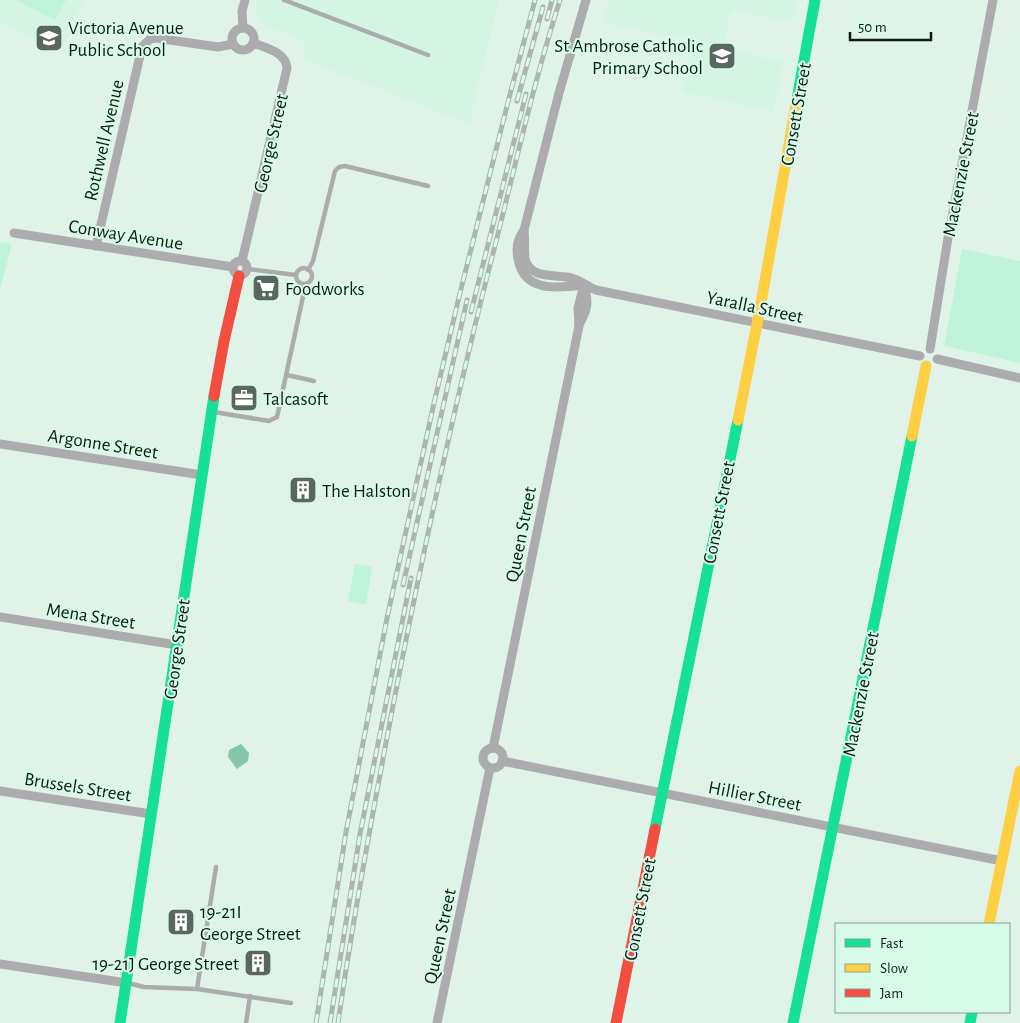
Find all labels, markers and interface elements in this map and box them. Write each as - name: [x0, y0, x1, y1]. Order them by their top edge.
- scale bar: [850, 10, 931, 42]
- place label: Victoria Avenue Public School: [68, 19, 184, 60]
- text: 50 m: [858, 20, 887, 35]
- school or university icon: Victoria Avenue Public School: [34, 23, 64, 53]
- place label: St Ambrose Catholic Primary School: [554, 37, 703, 78]
- school or university icon: St Ambrose Catholic Primary School: [707, 41, 737, 71]
- street label: Consett Street: [778, 61, 815, 167]
- street label: Rothwell Avenue: [81, 78, 128, 203]
- street label: George Street: [251, 92, 292, 195]
- street label: Mackenzie Street: [940, 110, 983, 238]
- street label: Conway Avenue: [67, 217, 184, 254]
- supermarket icon: Foodworks: [251, 273, 281, 303]
- place label: Foodworks: [285, 280, 365, 299]
- street label: Yaralla Street: [705, 288, 805, 327]
- office icon: Talcasoft: [229, 383, 259, 413]
- place label: Talcasoft: [263, 390, 328, 409]
- street label: Argonne Street: [46, 426, 159, 463]
- street label: Consett Street: [700, 459, 739, 565]
- building icon: The Halston: [288, 475, 318, 505]
- place label: The Halston: [322, 482, 411, 501]
- street label: Queen Street: [503, 485, 540, 584]
- street label: George Street: [161, 598, 194, 701]
- street label: Mena Street: [45, 600, 137, 633]
- street label: Mackenzie Street: [840, 630, 883, 758]
- street label: Brussels Street: [23, 770, 133, 805]
- street label: Hillier Street: [707, 778, 803, 815]
- street label: Consett Street: [621, 856, 660, 962]
- street label: Queen Street: [421, 887, 460, 986]
- place label: 19-21I George Street: [200, 903, 301, 944]
- building icon: 19-21I George Street: [166, 907, 196, 937]
- legend: [835, 923, 1010, 1013]
- text: Fast: [880, 936, 904, 951]
- building icon: 19-21J George Street: [243, 948, 273, 978]
- place label: 19-21J George Street: [93, 955, 239, 974]
- text: Slow: [880, 961, 908, 976]
- text: Jam: [880, 986, 903, 1001]

